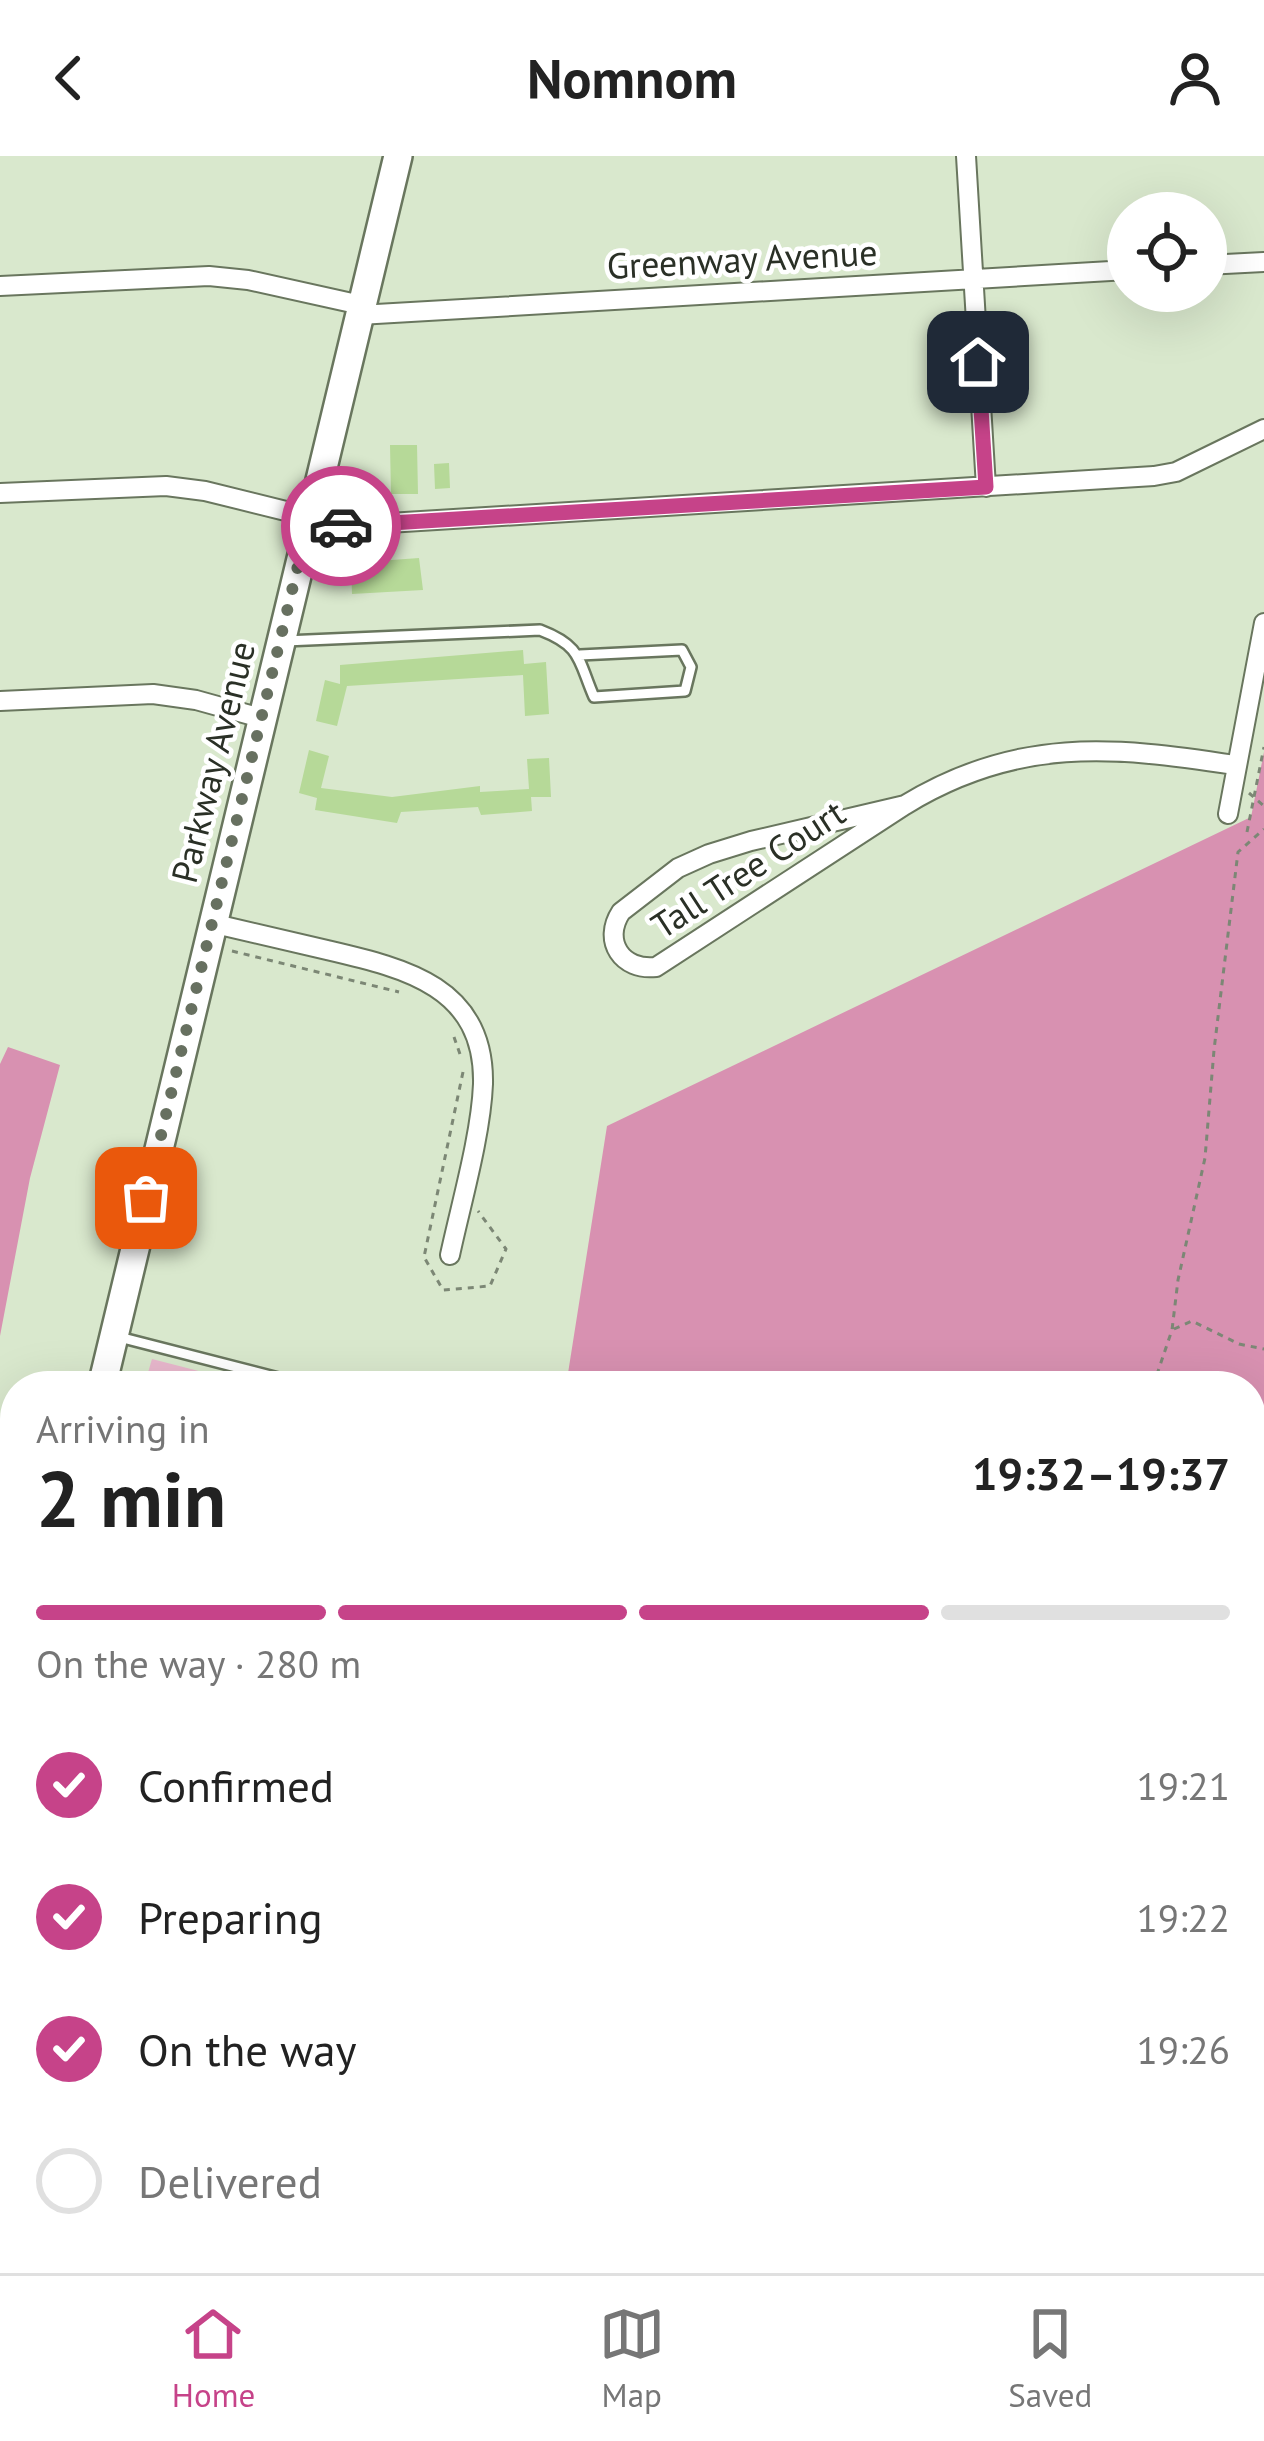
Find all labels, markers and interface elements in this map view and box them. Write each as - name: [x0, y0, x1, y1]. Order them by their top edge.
- text: Nomnom: [527, 43, 737, 113]
- icon: back: [36, 45, 102, 111]
- icon: person: [1162, 45, 1228, 111]
- map controls: [1107, 192, 1227, 312]
- button: locate: [1107, 192, 1227, 312]
- street label: Greenway Avenue: [606, 228, 878, 289]
- pin: [927, 311, 1029, 413]
- icon: home: [945, 329, 1011, 395]
- courier: [281, 466, 401, 586]
- icon: car: [308, 493, 374, 559]
- street label: Parkway Avenue: [160, 636, 265, 887]
- street label: Tall Tree Court: [642, 789, 853, 949]
- pin: [95, 1147, 197, 1249]
- icon: bag: [113, 1165, 179, 1231]
- text: Arriving in: [36, 1403, 210, 1454]
- text: 19:32–19:37: [972, 1444, 1230, 1502]
- text: 2 min: [36, 1448, 226, 1549]
- text: On the way · 280 m: [36, 1638, 361, 1689]
- icon: check: [36, 1752, 102, 1818]
- text: Confirmed: [138, 1756, 334, 1814]
- text: 19:21: [1136, 1760, 1230, 1811]
- icon: check: [36, 1884, 102, 1950]
- text: Preparing: [138, 1888, 323, 1946]
- text: 19:22: [1136, 1892, 1230, 1943]
- icon: check: [36, 2016, 102, 2082]
- text: On the way: [138, 2020, 357, 2078]
- text: 19:26: [1136, 2024, 1230, 2075]
- text: Delivered: [138, 2152, 322, 2210]
- tab: Home: [172, 2301, 255, 2416]
- tab: Map: [599, 2301, 665, 2416]
- tab: Saved: [1008, 2301, 1092, 2416]

